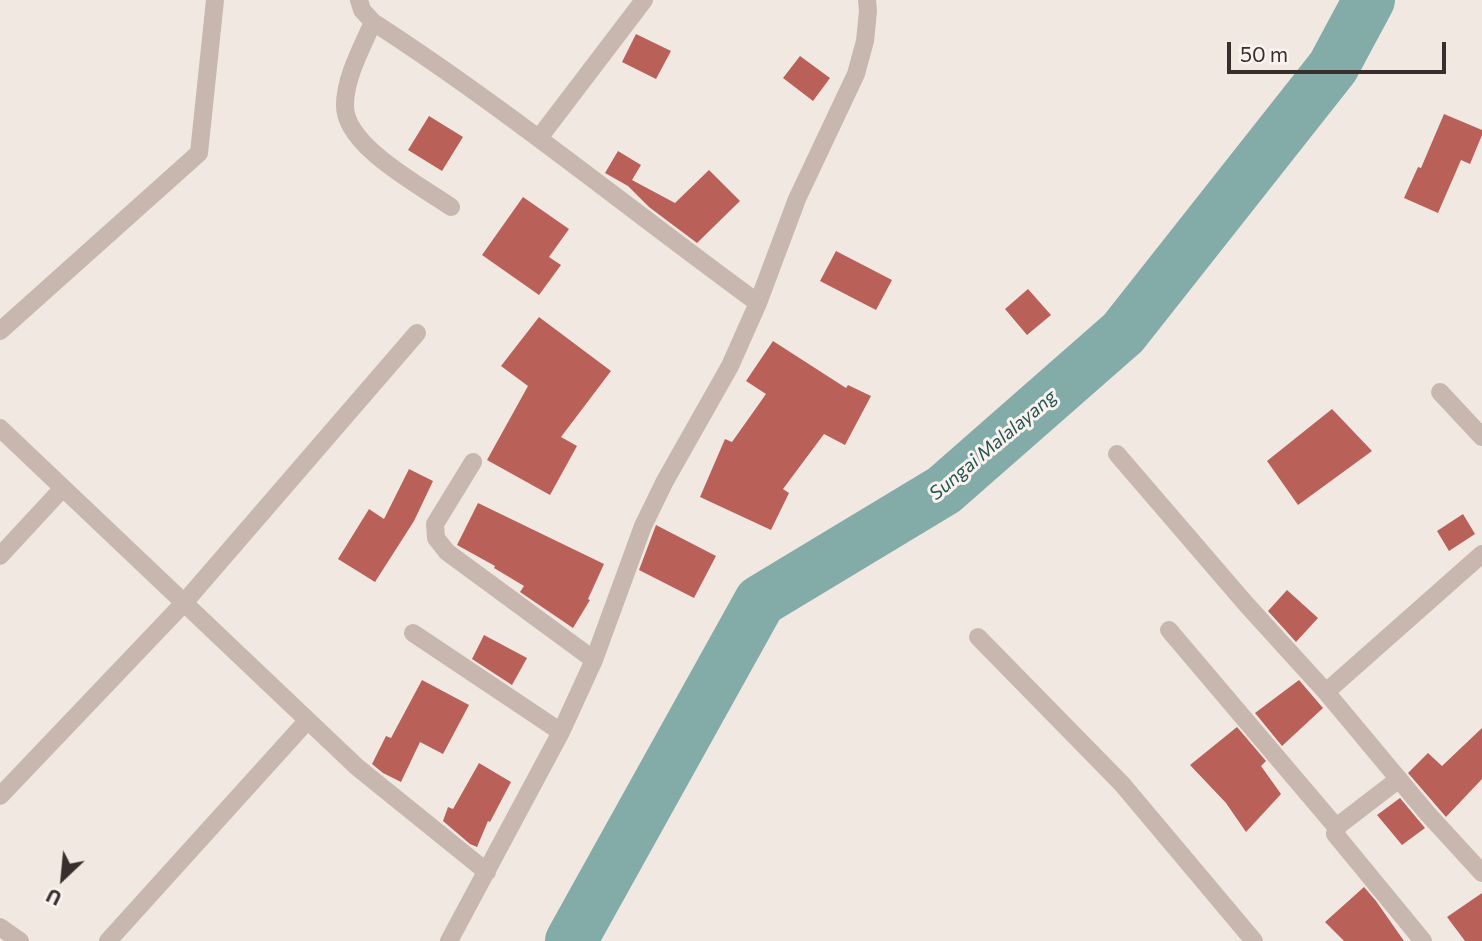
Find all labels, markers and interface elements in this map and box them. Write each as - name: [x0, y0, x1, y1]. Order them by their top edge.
- scale bar: [1230, 28, 1449, 72]
- text: 50 m: [1240, 41, 1288, 66]
- water label: Sungai Malalayang: [925, 385, 1061, 505]
- north arrow: [28, 843, 98, 913]
- text: U: [42, 884, 65, 911]

